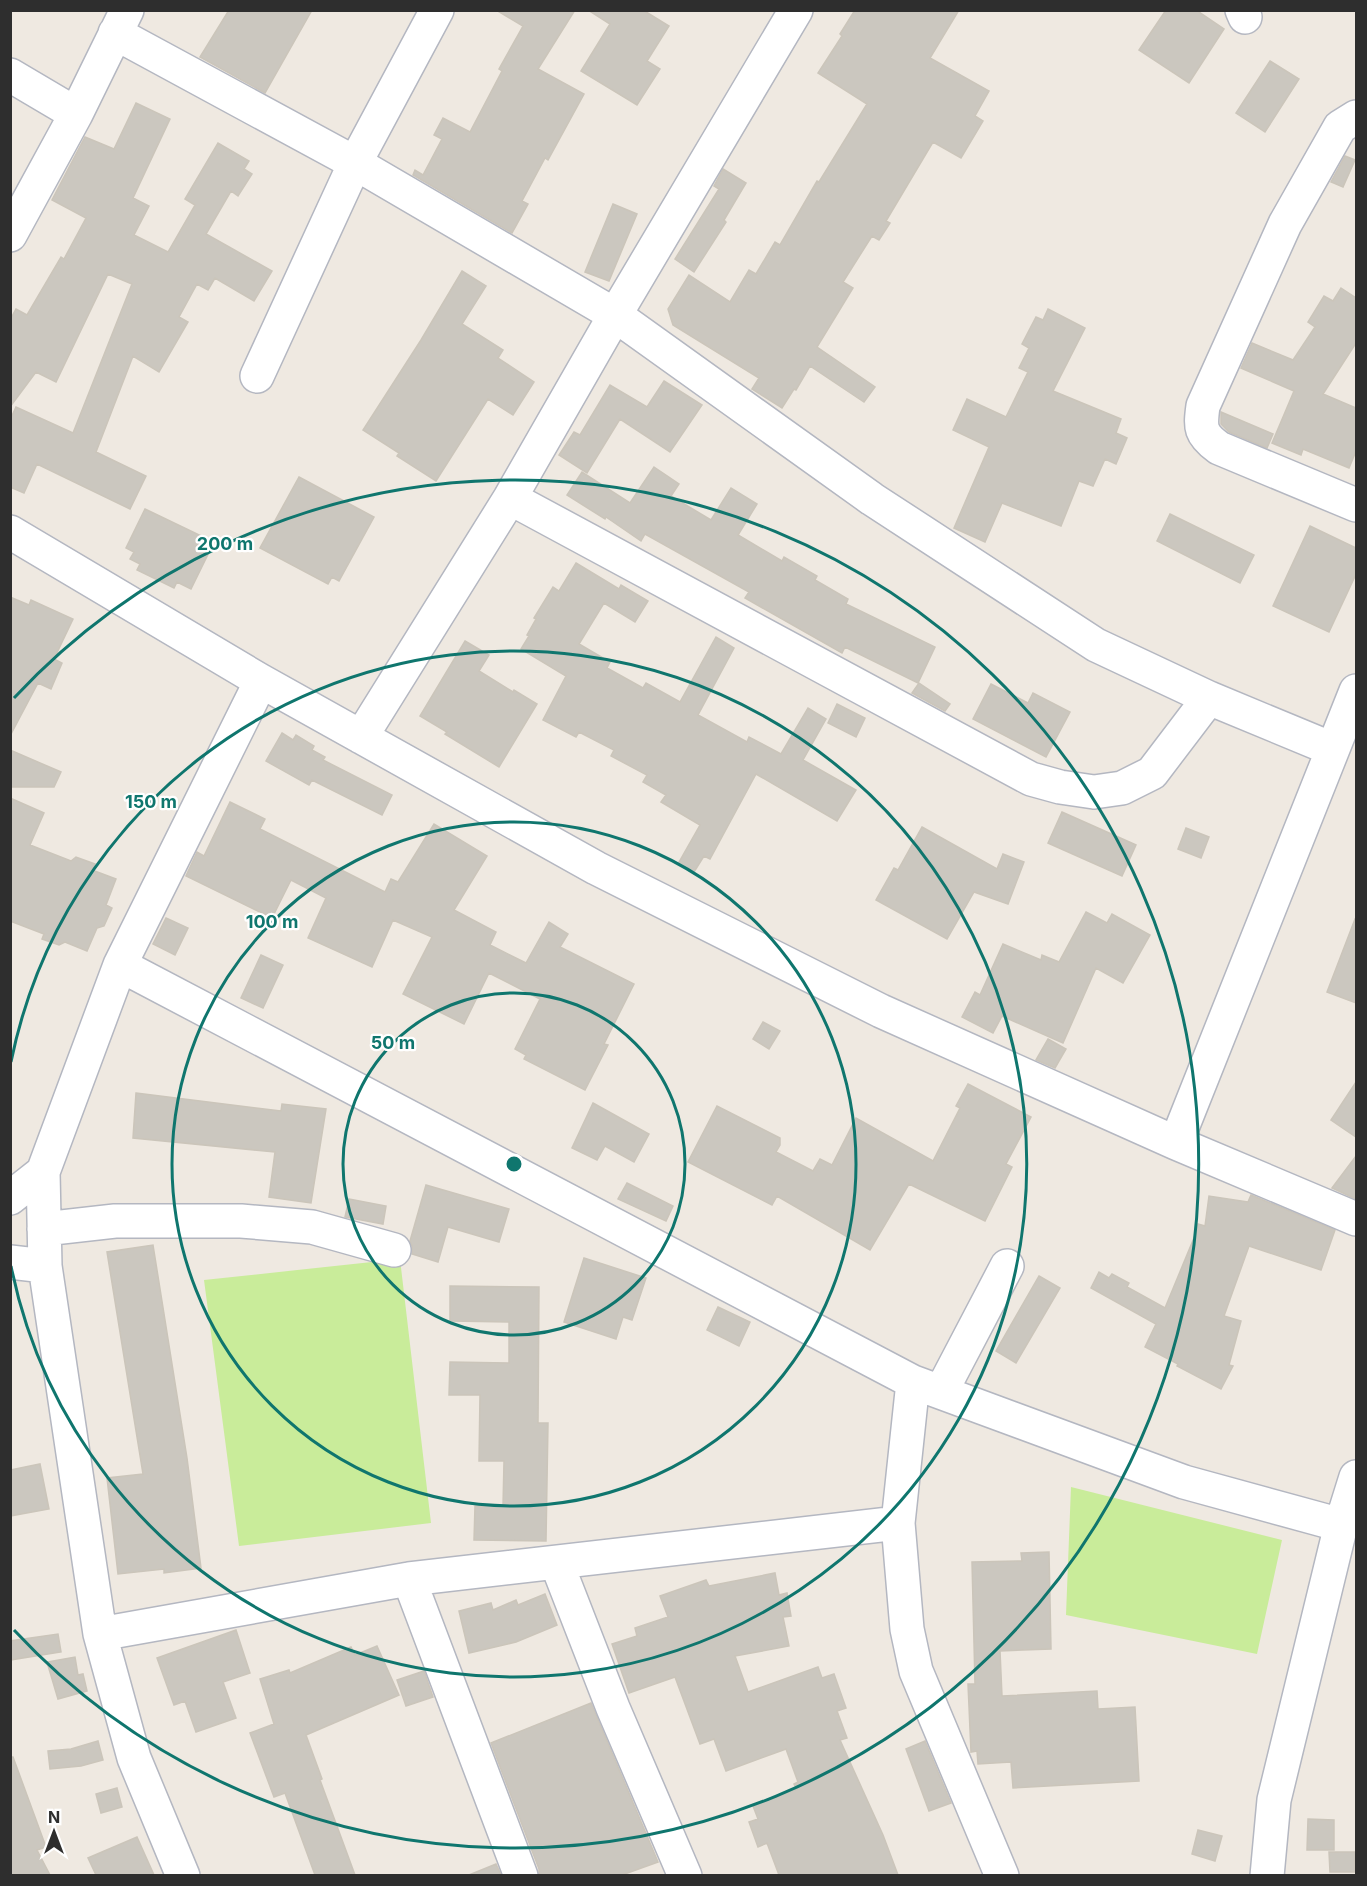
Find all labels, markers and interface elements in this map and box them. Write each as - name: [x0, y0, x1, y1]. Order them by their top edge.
- text: 200 m: [197, 533, 253, 554]
- text: 150 m: [125, 791, 177, 812]
- text: 100 m: [246, 911, 298, 932]
- text: 50 m: [371, 1032, 415, 1053]
- centre of rings: [504, 1154, 524, 1174]
- north arrow: [24, 1802, 84, 1862]
- text: N: [48, 1807, 60, 1827]

